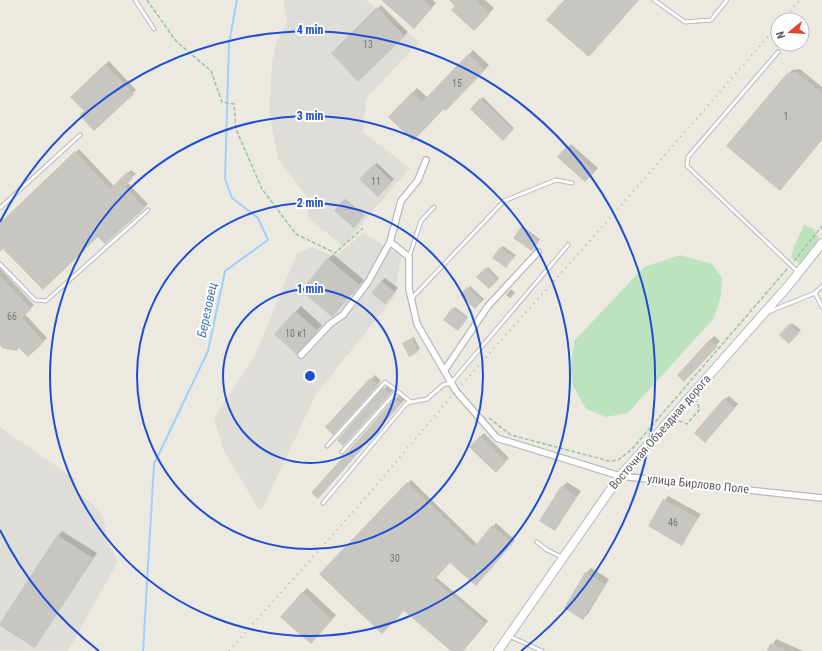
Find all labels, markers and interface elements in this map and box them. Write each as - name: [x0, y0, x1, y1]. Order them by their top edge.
- north arrow: [770, 12, 810, 52]
- text: 4 min: [297, 23, 323, 37]
- text: N: [774, 29, 788, 40]
- house number: 13: [363, 39, 373, 50]
- house number: 15: [452, 78, 462, 89]
- text: 3 min: [297, 109, 323, 123]
- house number: 1: [784, 111, 788, 122]
- house number: 11: [371, 176, 381, 187]
- text: 2 min: [297, 196, 323, 210]
- water label: Березовец: [194, 281, 220, 339]
- text: 1 min: [297, 282, 323, 296]
- house number: 66: [7, 311, 17, 322]
- house number: 10 к1: [285, 328, 307, 339]
- centre of rings: [303, 369, 317, 383]
- street label: Восточная Объездная дорога: [606, 372, 714, 492]
- street label: улица Бирлово Поле: [646, 472, 750, 496]
- house number: 46: [668, 517, 678, 528]
- house number: 30: [390, 553, 400, 564]

